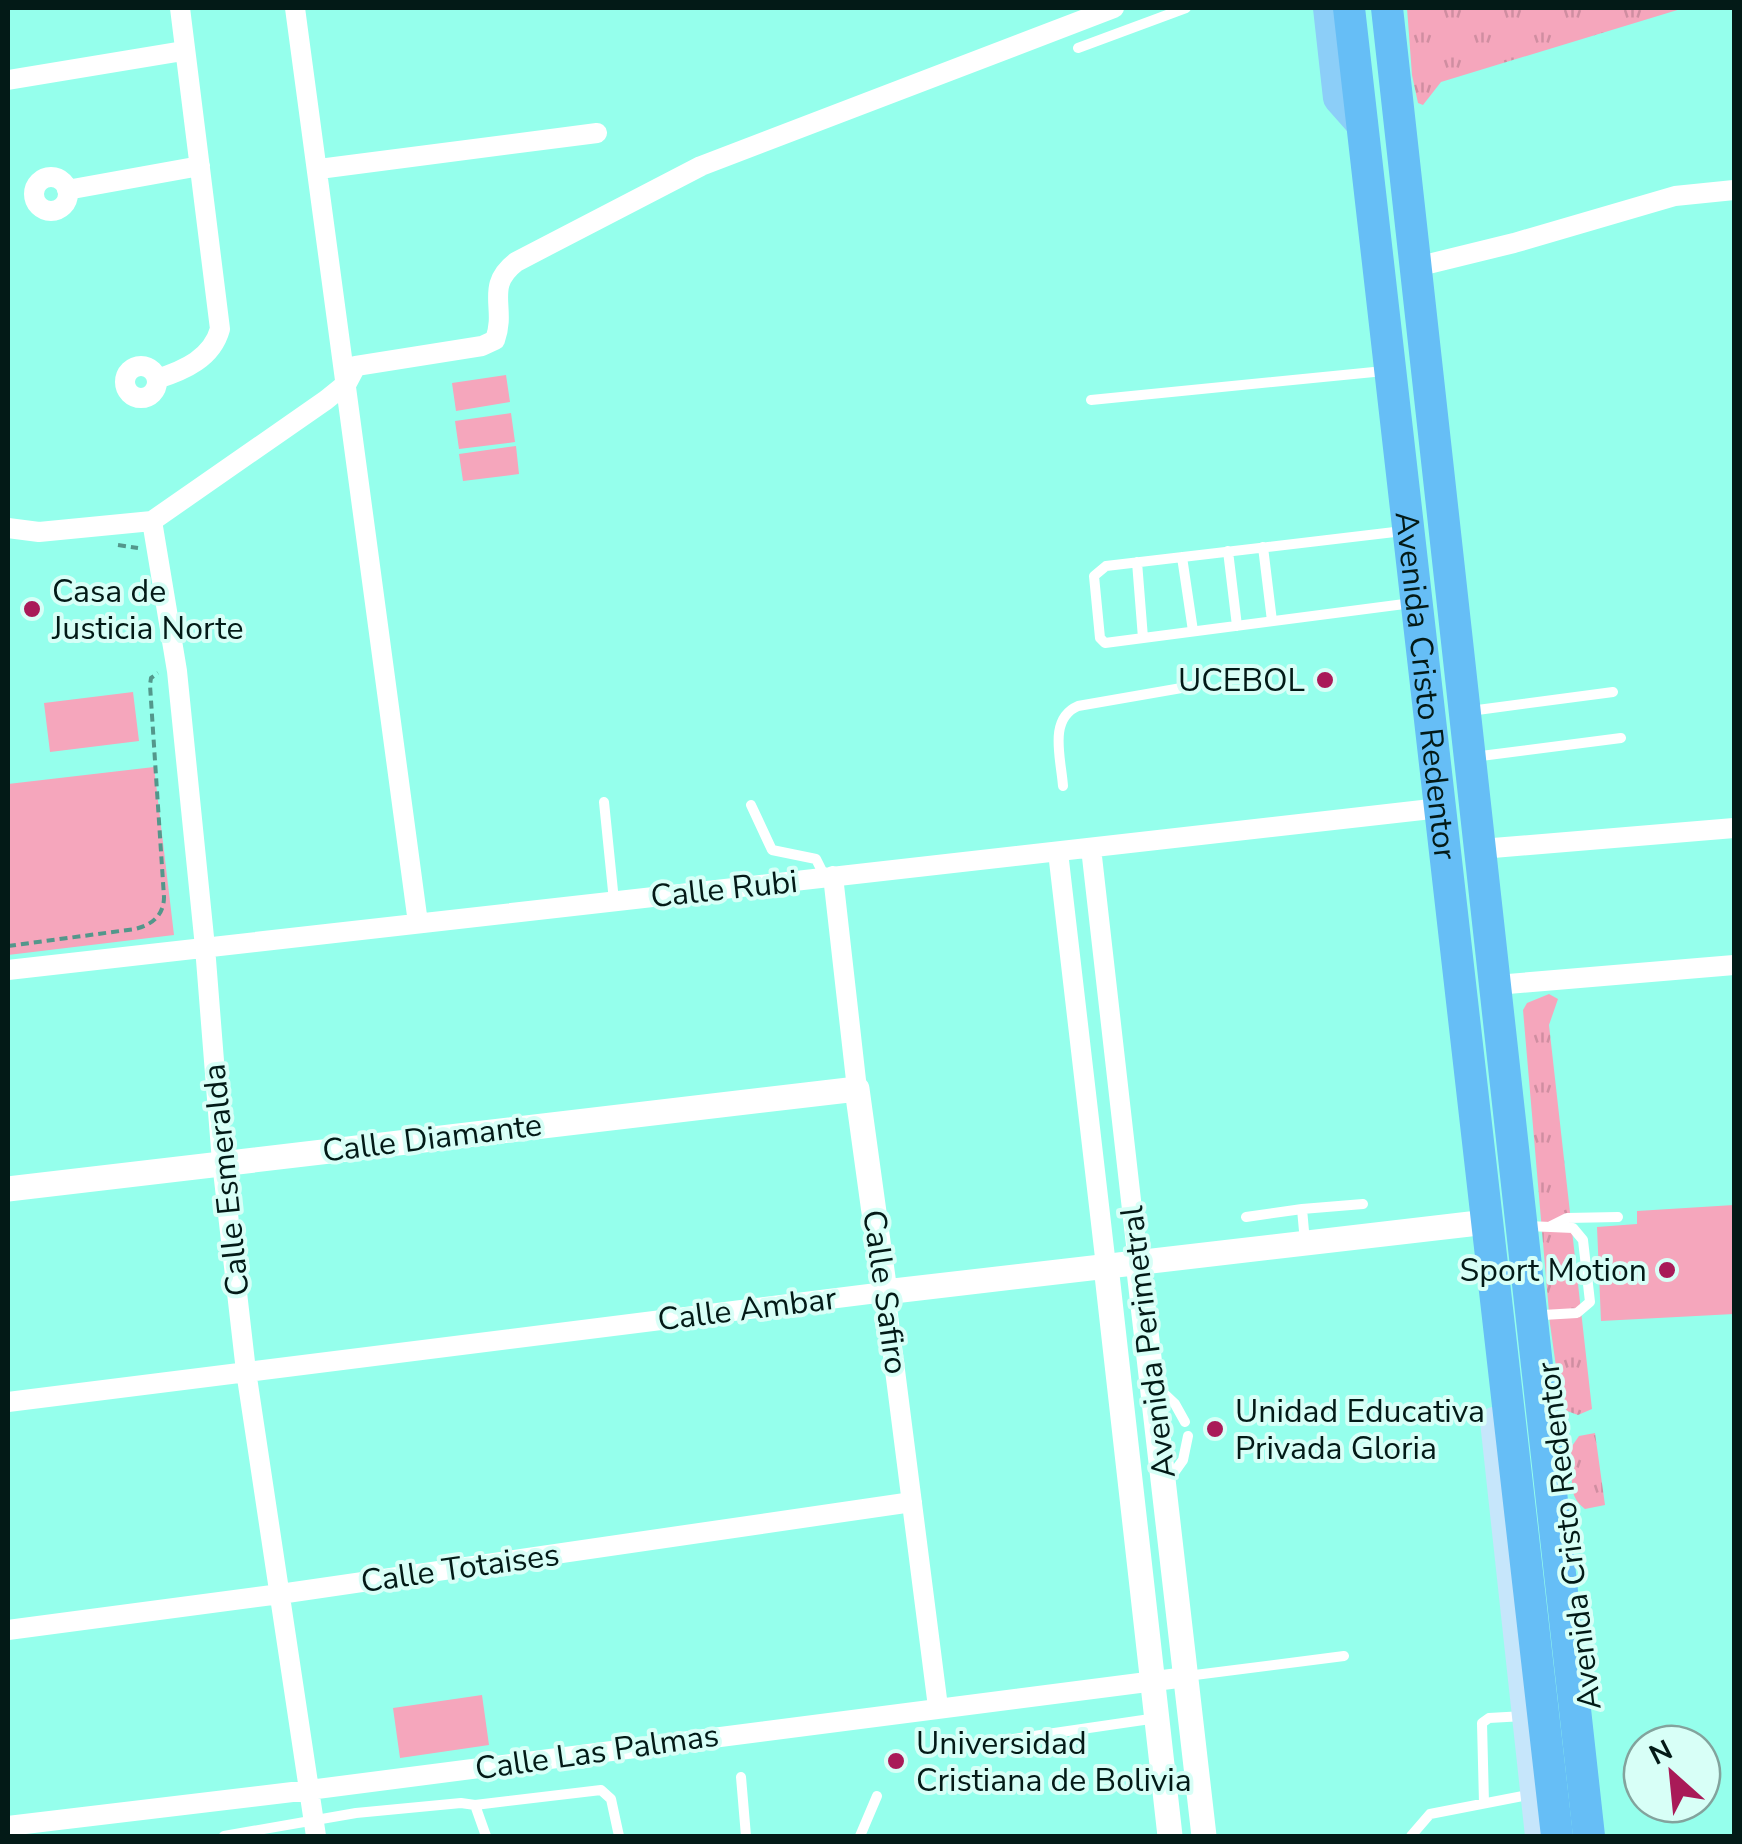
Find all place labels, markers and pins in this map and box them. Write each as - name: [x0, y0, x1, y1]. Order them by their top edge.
- place label: Casa de Justicia Norte: [51, 570, 243, 650]
- marker: Casa de Justicia Norte: [21, 598, 43, 620]
- place label: UCEBOL: [1178, 659, 1305, 702]
- marker: UCEBOL: [1314, 669, 1336, 691]
- place label: Sport Motion: [1460, 1249, 1647, 1292]
- marker: Sport Motion: [1656, 1259, 1678, 1281]
- place label: Unidad Educativa Privada Gloria: [1235, 1390, 1485, 1470]
- marker: Unidad Educativa Privada Gloria: [1204, 1418, 1226, 1440]
- place label: Universidad Cristiana de Bolivia: [916, 1722, 1192, 1802]
- marker: Universidad Cristiana de Bolivia: [885, 1750, 907, 1772]

